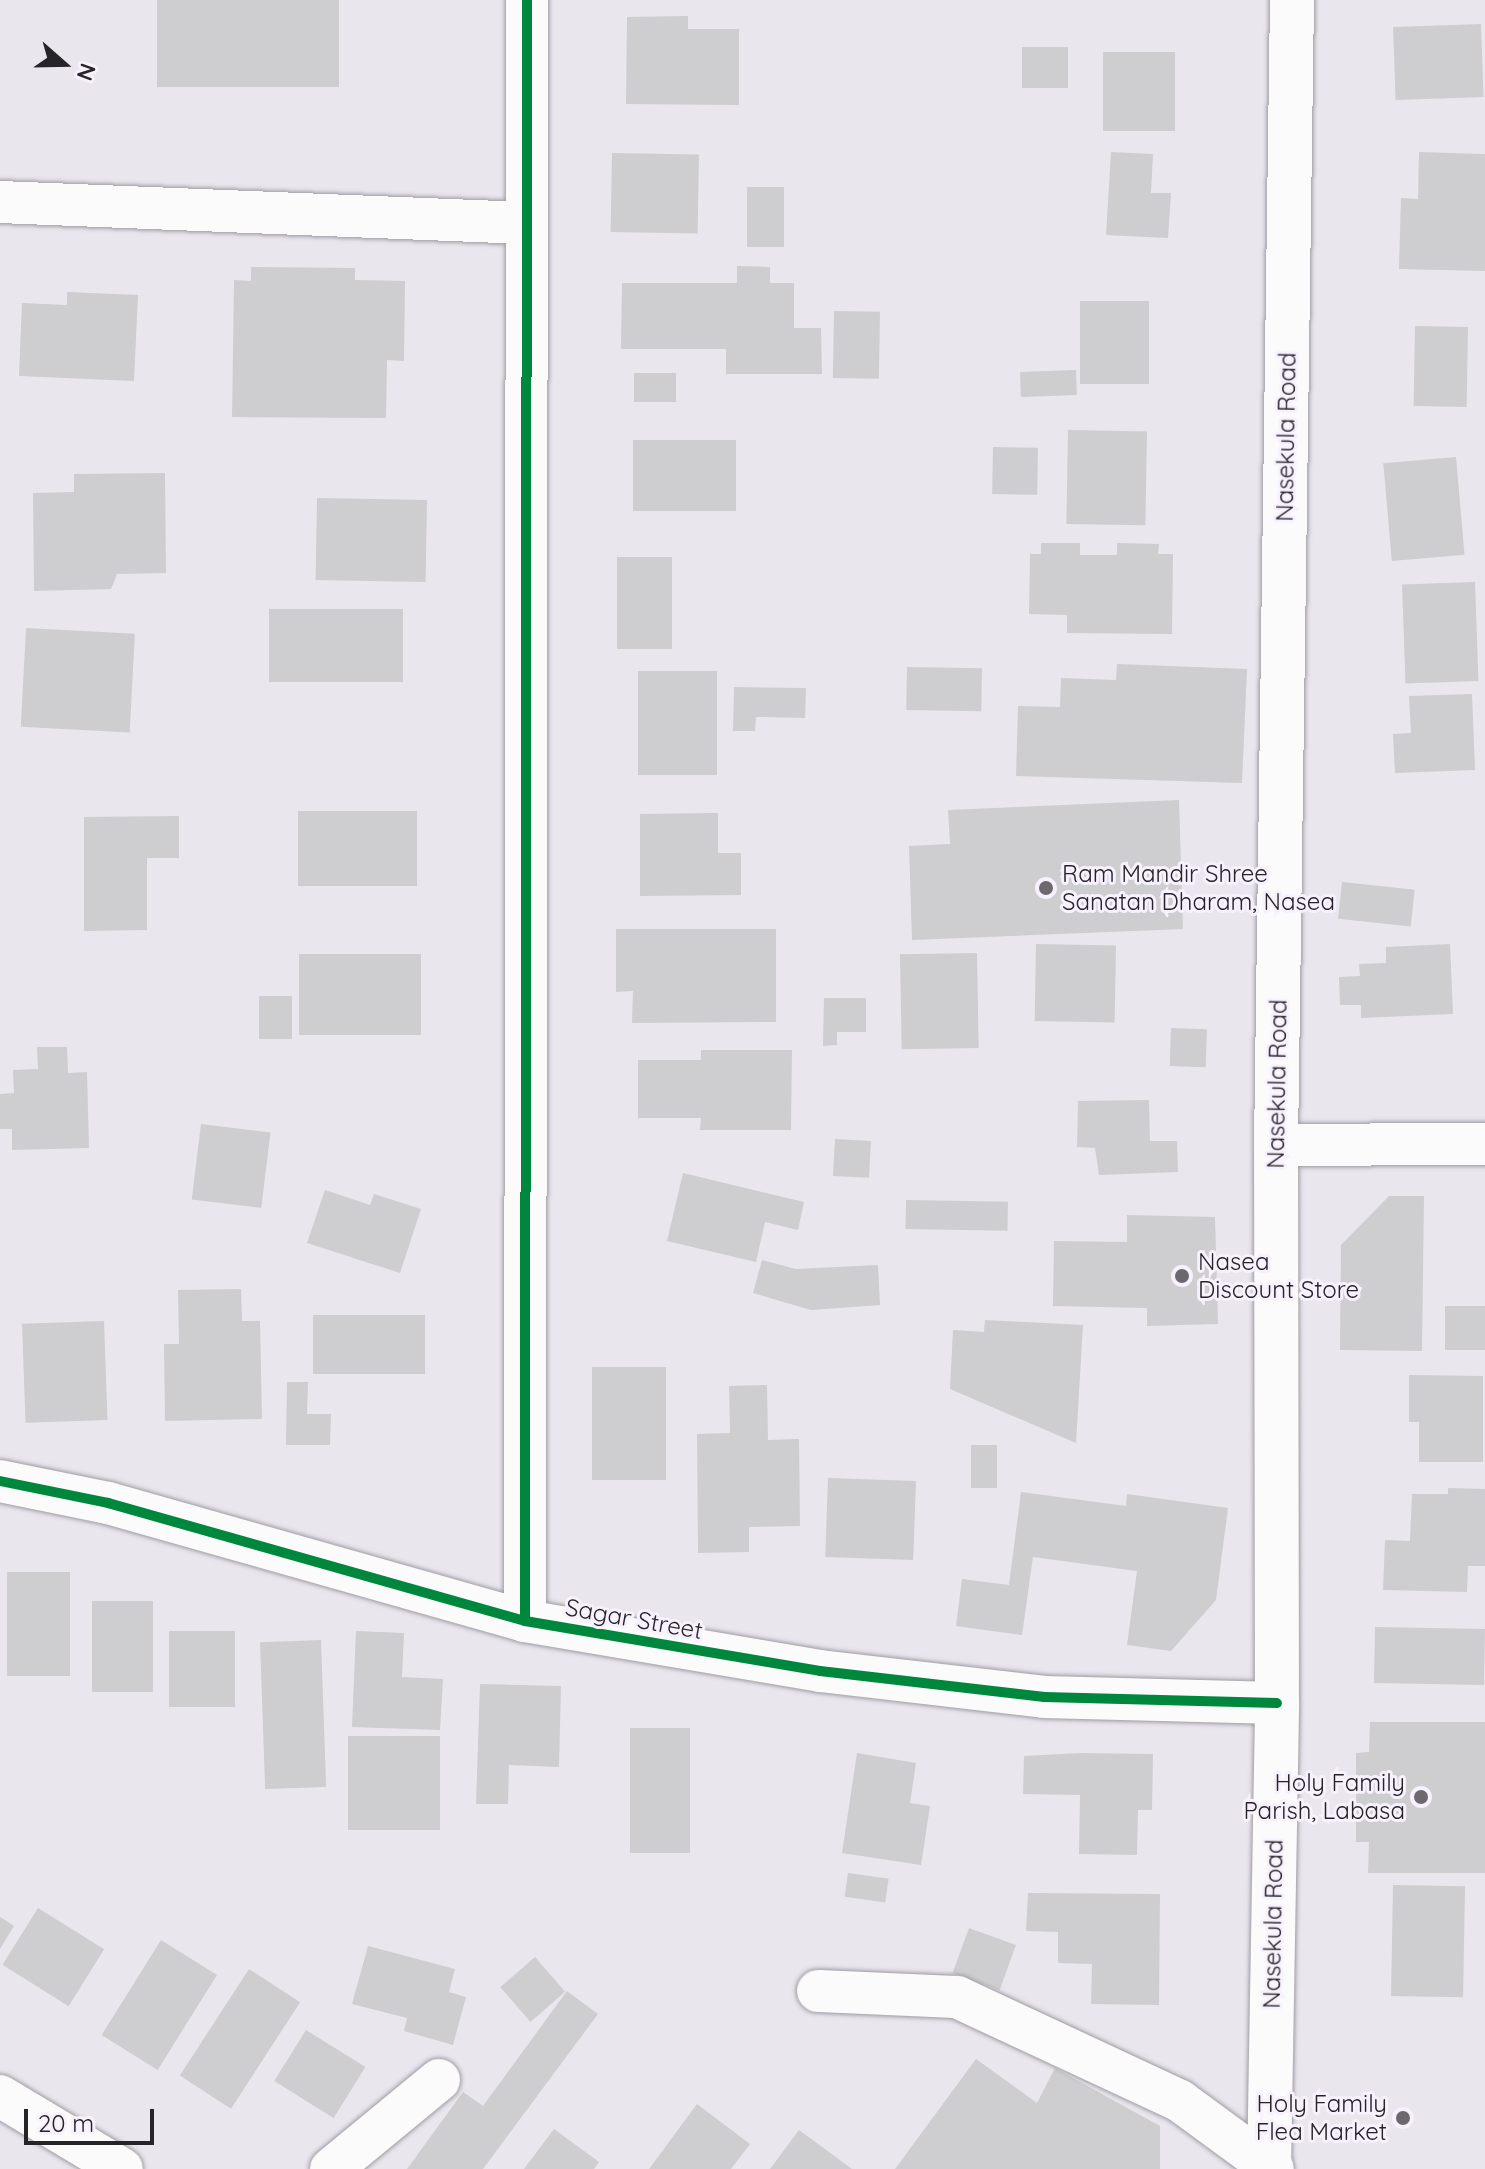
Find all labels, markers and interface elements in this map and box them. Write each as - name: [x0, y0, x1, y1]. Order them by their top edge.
- north arrow: [24, 24, 104, 104]
- text: N: [71, 60, 102, 85]
- street label: Nasekula Road: [1270, 352, 1302, 522]
- place label: Ram Mandir Shree Sanatan Dharam, Nasea: [1062, 860, 1335, 916]
- marker: Ram Mandir Shree Sanatan Dharam, Nasea: [1037, 879, 1055, 897]
- street label: Nasekula Road: [1261, 999, 1293, 1169]
- place label: Nasea Discount Store: [1198, 1248, 1359, 1304]
- marker: Nasea Discount Store: [1173, 1267, 1191, 1285]
- street label: Sagar Street: [563, 1593, 705, 1645]
- place label: Holy Family Parish, Labasa: [1243, 1769, 1405, 1825]
- marker: Holy Family Parish, Labasa: [1412, 1788, 1430, 1806]
- street label: Nasekula Road: [1257, 1839, 1289, 2009]
- place label: Holy Family Flea Market: [1256, 2090, 1387, 2146]
- scale bar: [28, 2093, 158, 2143]
- text: 20 m: [38, 2108, 94, 2138]
- marker: Holy Family Flea Market: [1394, 2109, 1412, 2127]

